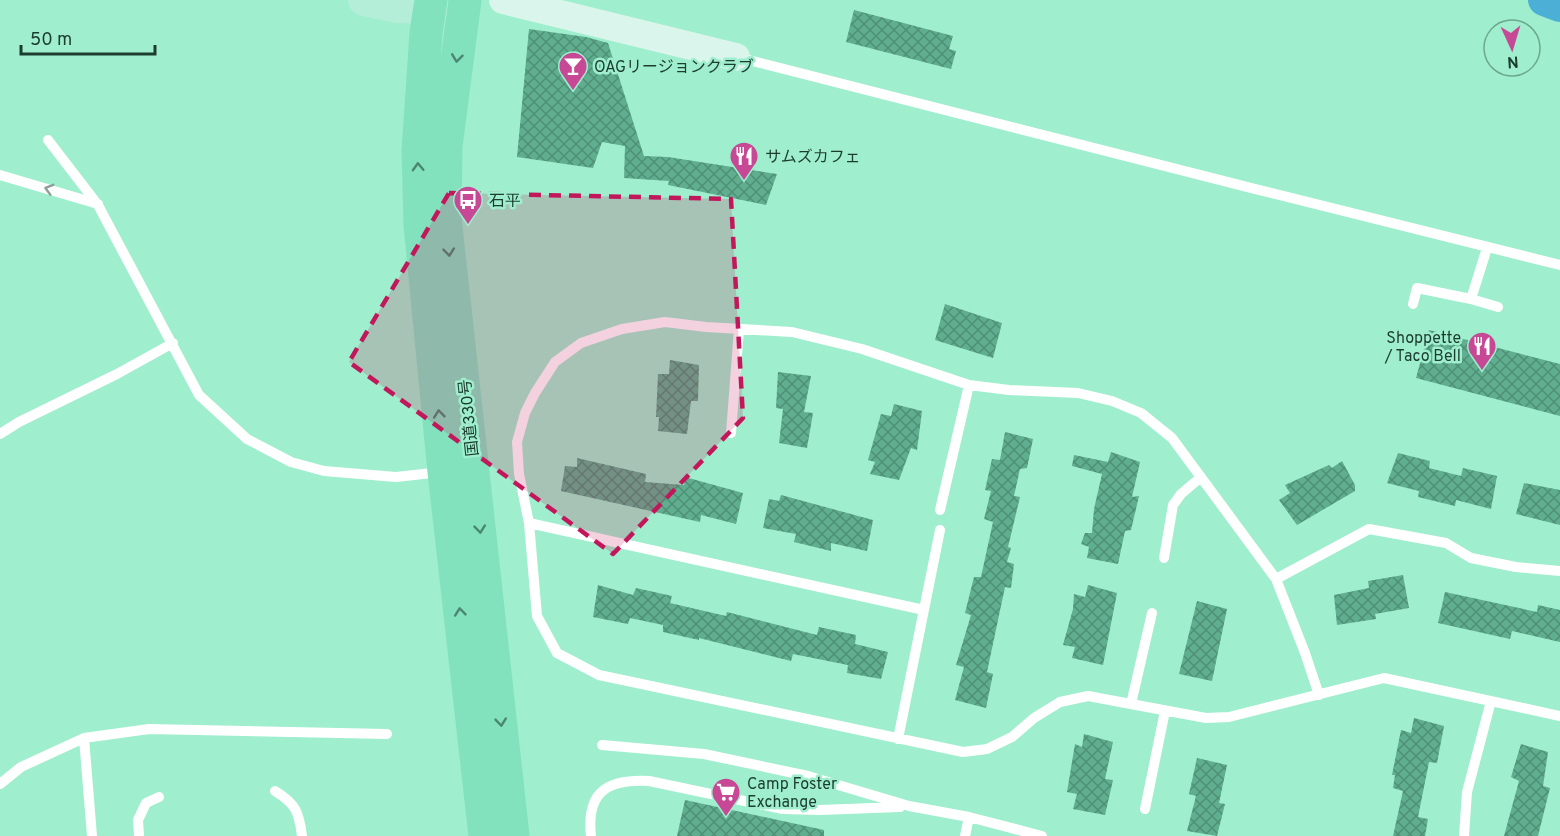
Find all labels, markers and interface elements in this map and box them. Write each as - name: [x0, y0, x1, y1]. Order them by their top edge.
- scale bar: [21, 18, 154, 56]
- north arrow: [1482, 18, 1542, 78]
- text: 50 m: [30, 29, 72, 52]
- bar icon: OAGリージョンクラブ: [557, 50, 589, 92]
- text: N: [1506, 51, 1519, 71]
- one-way arrow: [451, 53, 464, 62]
- place label: OAGリージョンクラブ: [594, 58, 754, 78]
- restaurant icon: サムズカフェ: [728, 140, 760, 182]
- place label: サムズカフェ: [765, 148, 861, 168]
- one-way arrow: [412, 162, 425, 171]
- one-way arrow: [44, 184, 55, 196]
- bus stop icon: 石平: [452, 184, 484, 226]
- place label: 石平: [489, 192, 521, 212]
- one-way arrow: [442, 247, 455, 257]
- place label: Shoppette / Taco Bell: [1384, 329, 1461, 367]
- restaurant icon: Shoppette / Taco Bell: [1466, 330, 1498, 372]
- street label: 国道330号: [456, 378, 484, 457]
- one-way arrow: [433, 409, 446, 419]
- one-way arrow: [473, 524, 486, 533]
- one-way arrow: [454, 607, 467, 616]
- one-way arrow: [494, 718, 507, 727]
- place label: Camp Foster Exchange: [747, 775, 837, 813]
- supermarket icon: Camp Foster Exchange: [710, 776, 742, 818]

